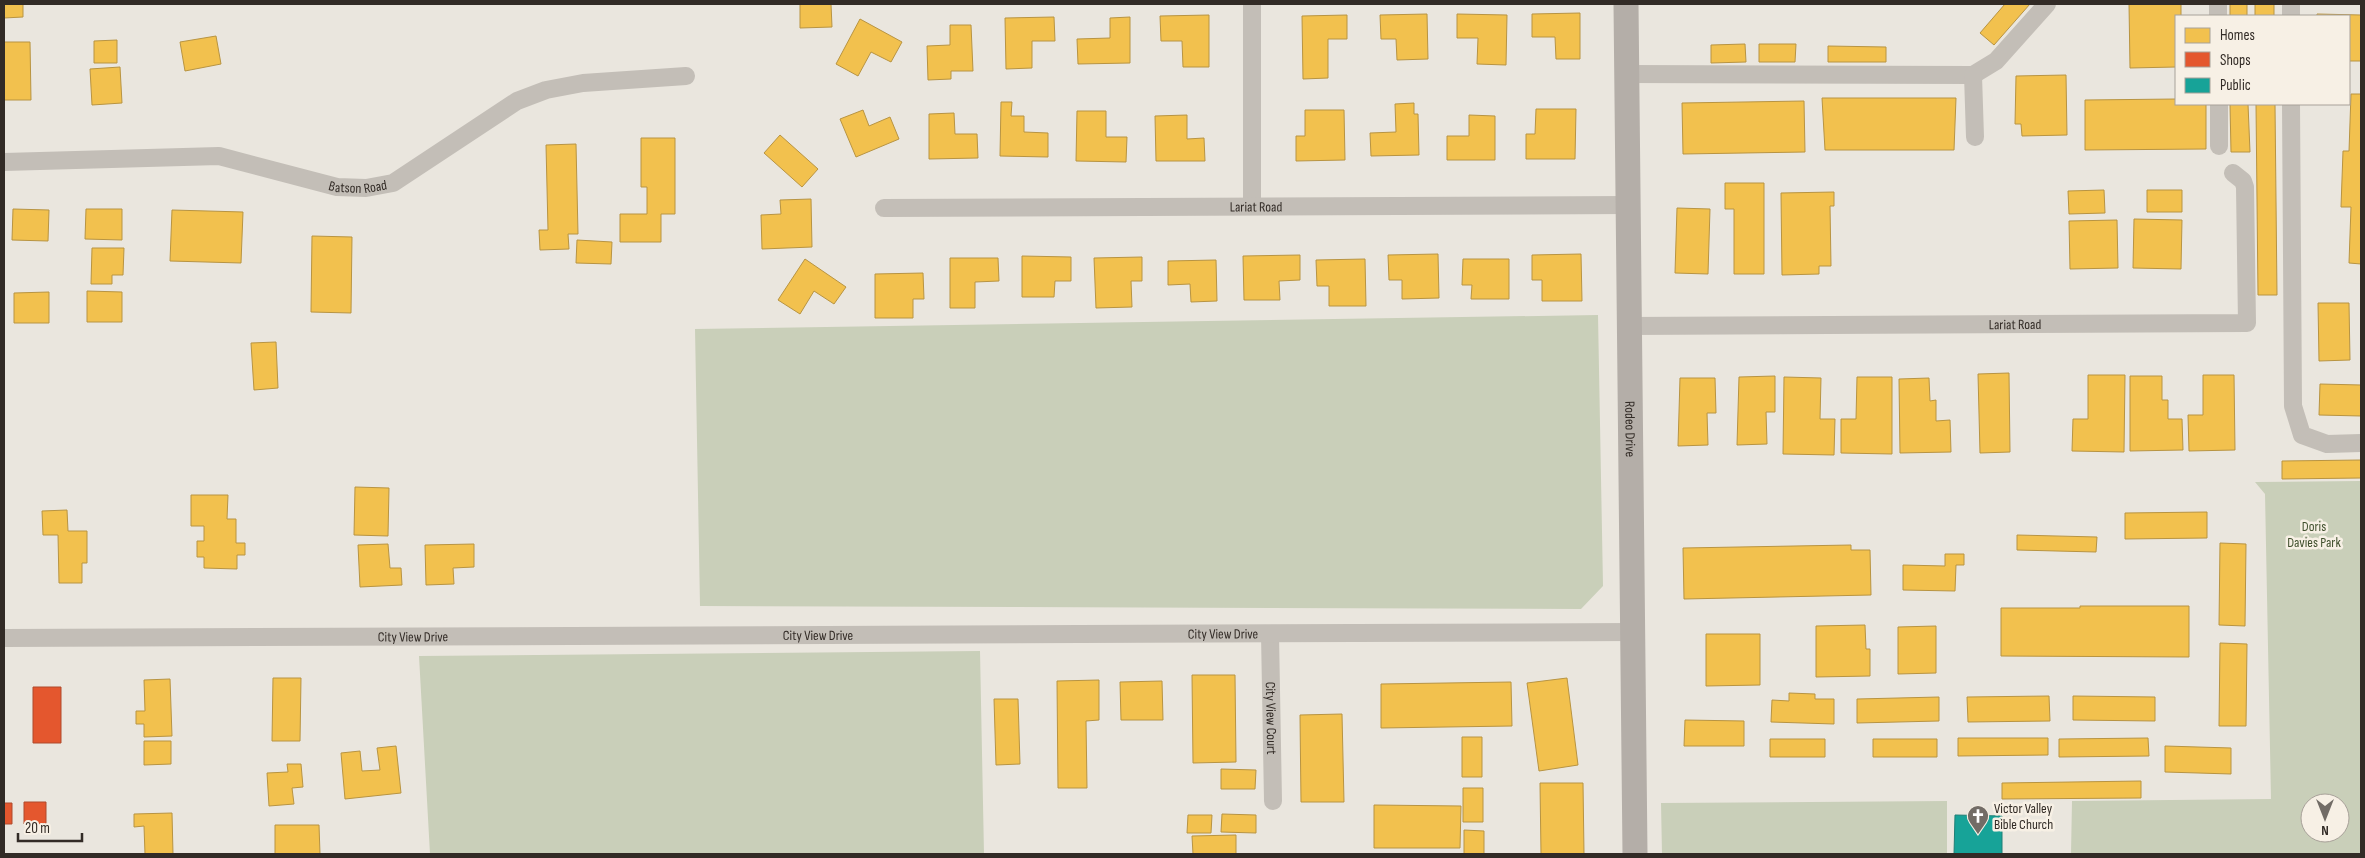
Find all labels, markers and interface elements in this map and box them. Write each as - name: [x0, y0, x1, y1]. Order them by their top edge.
- legend: [2175, 15, 2350, 105]
- text: Homes: [2220, 26, 2255, 45]
- text: Shops: [2220, 51, 2251, 70]
- text: Public: [2220, 76, 2251, 95]
- street label: Batson Road: [327, 176, 388, 197]
- street label: Lariat Road: [1230, 198, 1282, 215]
- street label: Lariat Road: [1989, 315, 2041, 333]
- street label: Rodeo Drive: [1622, 401, 1639, 457]
- park label: Doris Davies Park: [2287, 518, 2341, 551]
- street label: City View Drive: [1188, 625, 1258, 642]
- street label: City View Drive: [783, 626, 853, 644]
- street label: City View Drive: [378, 628, 448, 645]
- street label: City View Court: [1262, 681, 1281, 755]
- north arrow: [2300, 793, 2350, 843]
- place label: Victor Valley Bible Church: [1994, 800, 2053, 833]
- church icon: Victor Valley Bible Church: [1966, 804, 1990, 835]
- scale bar: [18, 810, 81, 842]
- text: 20 m: [25, 819, 50, 838]
- text: N: [2321, 822, 2329, 839]

